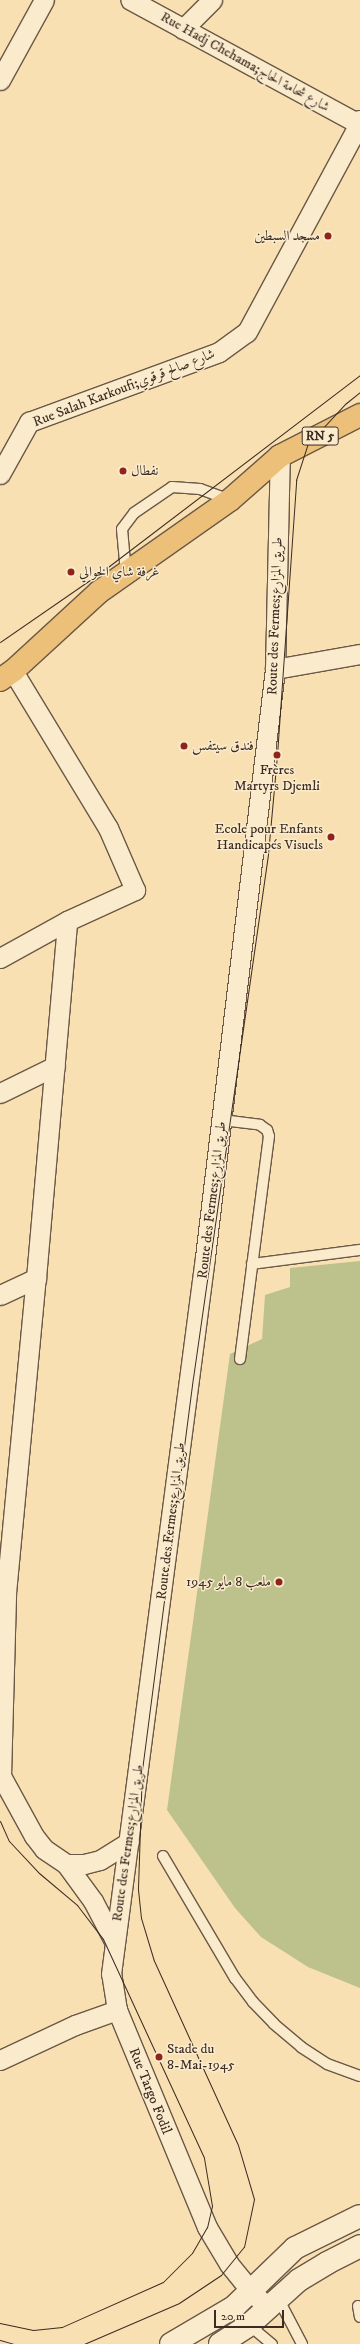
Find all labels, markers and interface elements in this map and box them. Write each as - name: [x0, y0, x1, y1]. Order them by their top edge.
- street label: Rue Hadj Chehama;شارع شحامة الحاج: [158, 8, 332, 116]
- place label: مسجد السبطين: [254, 228, 320, 244]
- marker: مسجد السبطين: [323, 231, 333, 241]
- street label: Rue Salah Karkoufi;شارع صالح قرقوي: [31, 345, 217, 431]
- road number: RN 5: [301, 425, 339, 447]
- place label: نفطال: [131, 463, 158, 479]
- marker: نفطال: [118, 466, 128, 476]
- street label: Route des Fermes;طريق المزارع: [264, 537, 286, 695]
- place label: غرفة شاي الخوالي: [79, 564, 159, 580]
- marker: غرفة شاي الخوالي: [66, 567, 76, 577]
- place label: فندق سيتفس: [192, 738, 254, 754]
- marker: فندق سيتفس: [179, 741, 189, 751]
- marker: Frères Martyrs Djemli: [272, 750, 282, 760]
- place label: Frères Martyrs Djemli: [234, 762, 320, 794]
- place label: Ecole pour Enfants Handicapés Visuels: [215, 821, 323, 854]
- marker: Ecole pour Enfants Handicapés Visuels: [326, 832, 336, 842]
- street label: Route des Fermes;طريق المزارع: [194, 1120, 230, 1280]
- street label: Route des Fermes;طريق المزارع: [153, 1441, 189, 1601]
- place label: ملعب 8 مايو 1945: [186, 1574, 271, 1590]
- marker: ملعب 8 مايو 1945: [274, 1577, 284, 1587]
- street label: Route des Fermes;طريق المزارع: [109, 1763, 147, 1923]
- place label: Stade du 8-Mai-1945: [167, 2041, 235, 2074]
- street label: Rue Targo Fodil: [125, 2045, 175, 2137]
- marker: Stade du 8-Mai-1945: [154, 2052, 164, 2062]
- scale bar: [216, 2302, 286, 2328]
- text: 20 m: [221, 2309, 245, 2324]

